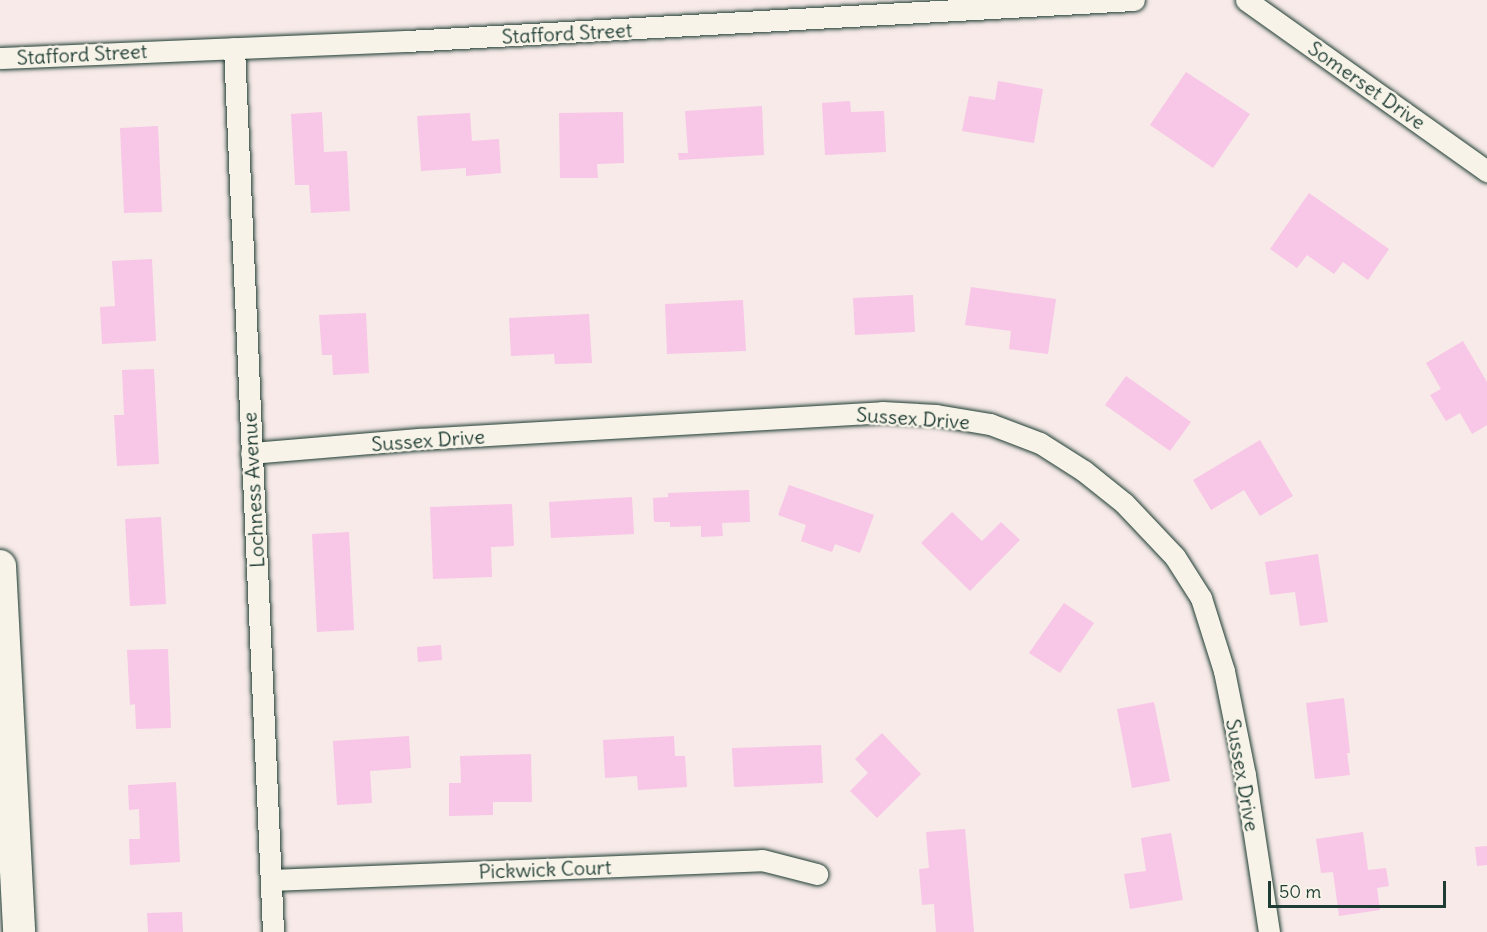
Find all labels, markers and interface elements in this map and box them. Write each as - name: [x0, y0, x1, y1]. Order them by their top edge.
- street label: Stafford Street: [501, 18, 633, 48]
- street label: Somerset Drive: [1304, 36, 1430, 134]
- street label: Stafford Street: [16, 39, 148, 69]
- street label: Sussex Drive: [855, 402, 971, 434]
- street label: Lochness Avenue: [237, 411, 269, 569]
- street label: Sussex Drive: [370, 424, 486, 456]
- street label: Sussex Drive: [1221, 717, 1265, 833]
- street label: Pickwick Court: [478, 855, 612, 883]
- scale bar: [1271, 869, 1450, 907]
- text: 50 m: [1279, 880, 1321, 903]

